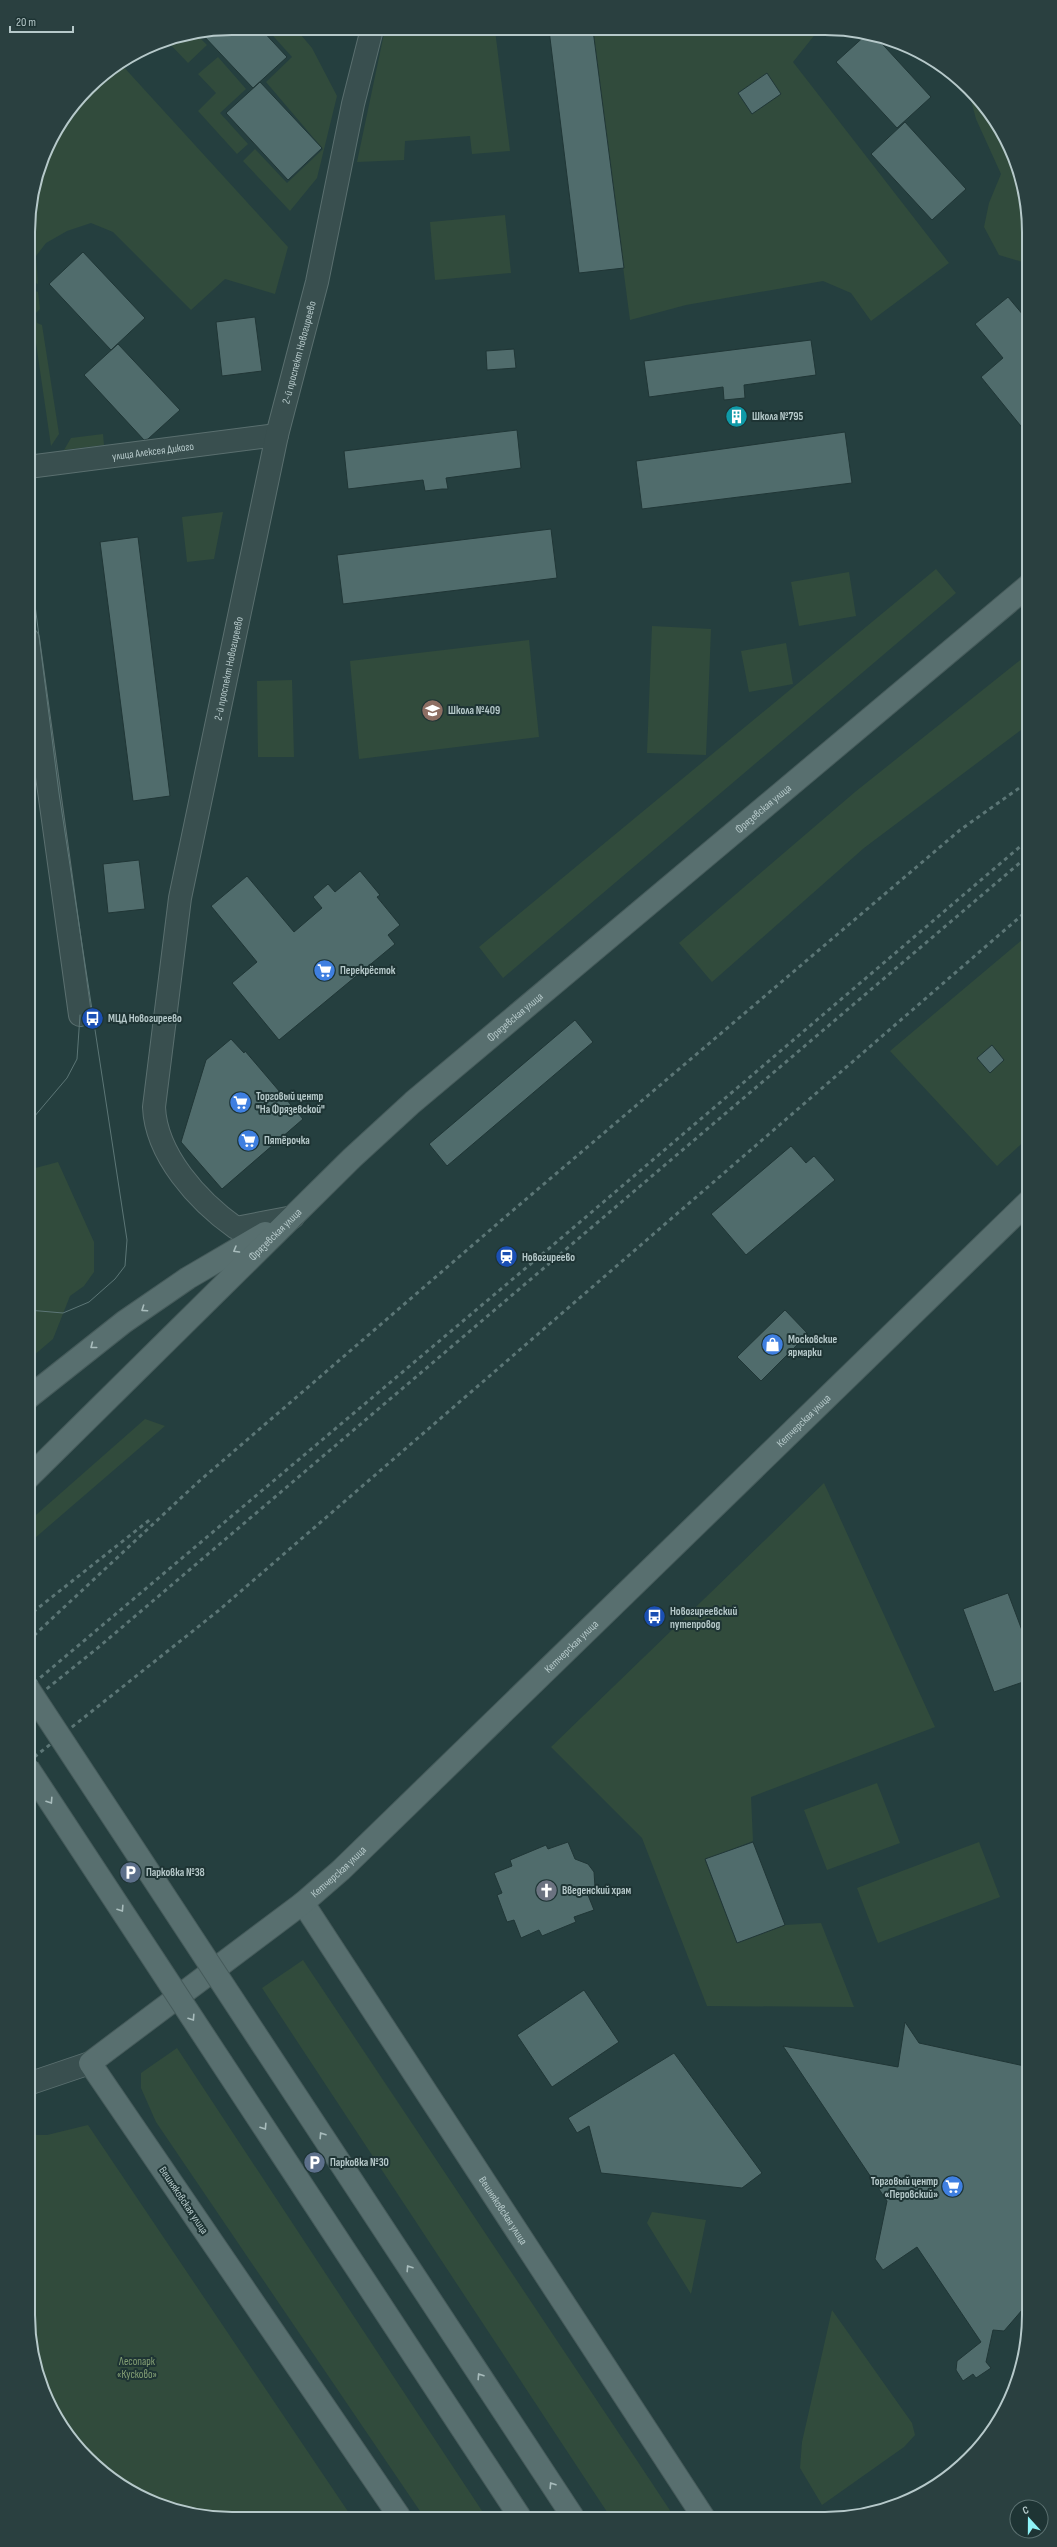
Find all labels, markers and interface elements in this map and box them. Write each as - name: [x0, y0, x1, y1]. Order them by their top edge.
- scale bar: [10, 8, 73, 34]
- text: 20 m: [16, 15, 36, 30]
- street label: 2-й проспект Новогиреево: [279, 299, 319, 405]
- building icon: Школа №795: [724, 403, 750, 429]
- place label: Школа №795: [752, 410, 804, 423]
- street label: улица Алексея Дикого: [111, 440, 195, 463]
- street label: 2-й проспект Новогиреево: [211, 615, 246, 722]
- school or university icon: Школа №409: [420, 697, 446, 723]
- place label: Школа №409: [448, 704, 500, 717]
- street label: Фрязевская улица: [733, 781, 794, 836]
- supermarket icon: Перекрёсток: [311, 957, 337, 983]
- place label: Перекрёсток: [340, 964, 396, 977]
- street label: Фрязевская улица: [484, 990, 546, 1044]
- bus stop icon: МЦД Новогиреево: [79, 1005, 105, 1031]
- place label: МЦД Новогиреево: [108, 1012, 182, 1025]
- supermarket icon: Торговый центр "На Фрязевской": [228, 1089, 254, 1115]
- place label: Торговый центр "На Фрязевской": [256, 1090, 325, 1116]
- supermarket icon: Пятёрочка: [235, 1127, 261, 1153]
- place label: Пятёрочка: [264, 1134, 310, 1147]
- street label: Фрязевская улица: [246, 1206, 304, 1263]
- station icon: Новогиреево: [494, 1244, 520, 1270]
- one-way arrow: [233, 1246, 240, 1253]
- place label: Новогиреево: [522, 1251, 575, 1264]
- one-way arrow: [141, 1304, 148, 1311]
- shop icon: Московские ярмарки: [760, 1332, 786, 1358]
- place label: Московские ярмарки: [788, 1333, 838, 1359]
- one-way arrow: [91, 1341, 98, 1348]
- street label: Кетчерская улица: [774, 1392, 833, 1450]
- bus stop icon: Новогиреевский путепровод: [641, 1604, 667, 1630]
- place label: Новогиреевский путепровод: [670, 1605, 737, 1631]
- street label: Кетчерская улица: [542, 1618, 601, 1676]
- one-way arrow: [45, 1797, 52, 1804]
- street label: Кетчерская улица: [308, 1843, 369, 1900]
- parking icon: Парковка №38: [118, 1859, 144, 1885]
- place label: Парковка №38: [146, 1866, 205, 1879]
- church icon: Введенский храм: [534, 1877, 560, 1903]
- place label: Введенский храм: [562, 1884, 631, 1897]
- one-way arrow: [116, 1905, 124, 1912]
- one-way arrow: [187, 2014, 195, 2021]
- one-way arrow: [259, 2122, 266, 2129]
- one-way arrow: [320, 2133, 327, 2140]
- parking icon: Парковка №30: [302, 2149, 328, 2175]
- place label: Парковка №30: [330, 2156, 389, 2169]
- street label: Вешняковская улица: [156, 2164, 211, 2237]
- street label: Вешняковская улица: [476, 2174, 530, 2247]
- supermarket icon: Торговый центр «Перовский»: [940, 2174, 966, 2200]
- place label: Торговый центр «Перовский»: [871, 2175, 938, 2201]
- one-way arrow: [407, 2265, 414, 2272]
- park label: Лесопарк «Кусково»: [117, 2355, 157, 2381]
- one-way arrow: [478, 2373, 485, 2380]
- one-way arrow: [549, 2482, 557, 2489]
- north arrow: [1009, 2499, 1049, 2539]
- text: С: [1021, 2503, 1031, 2517]

